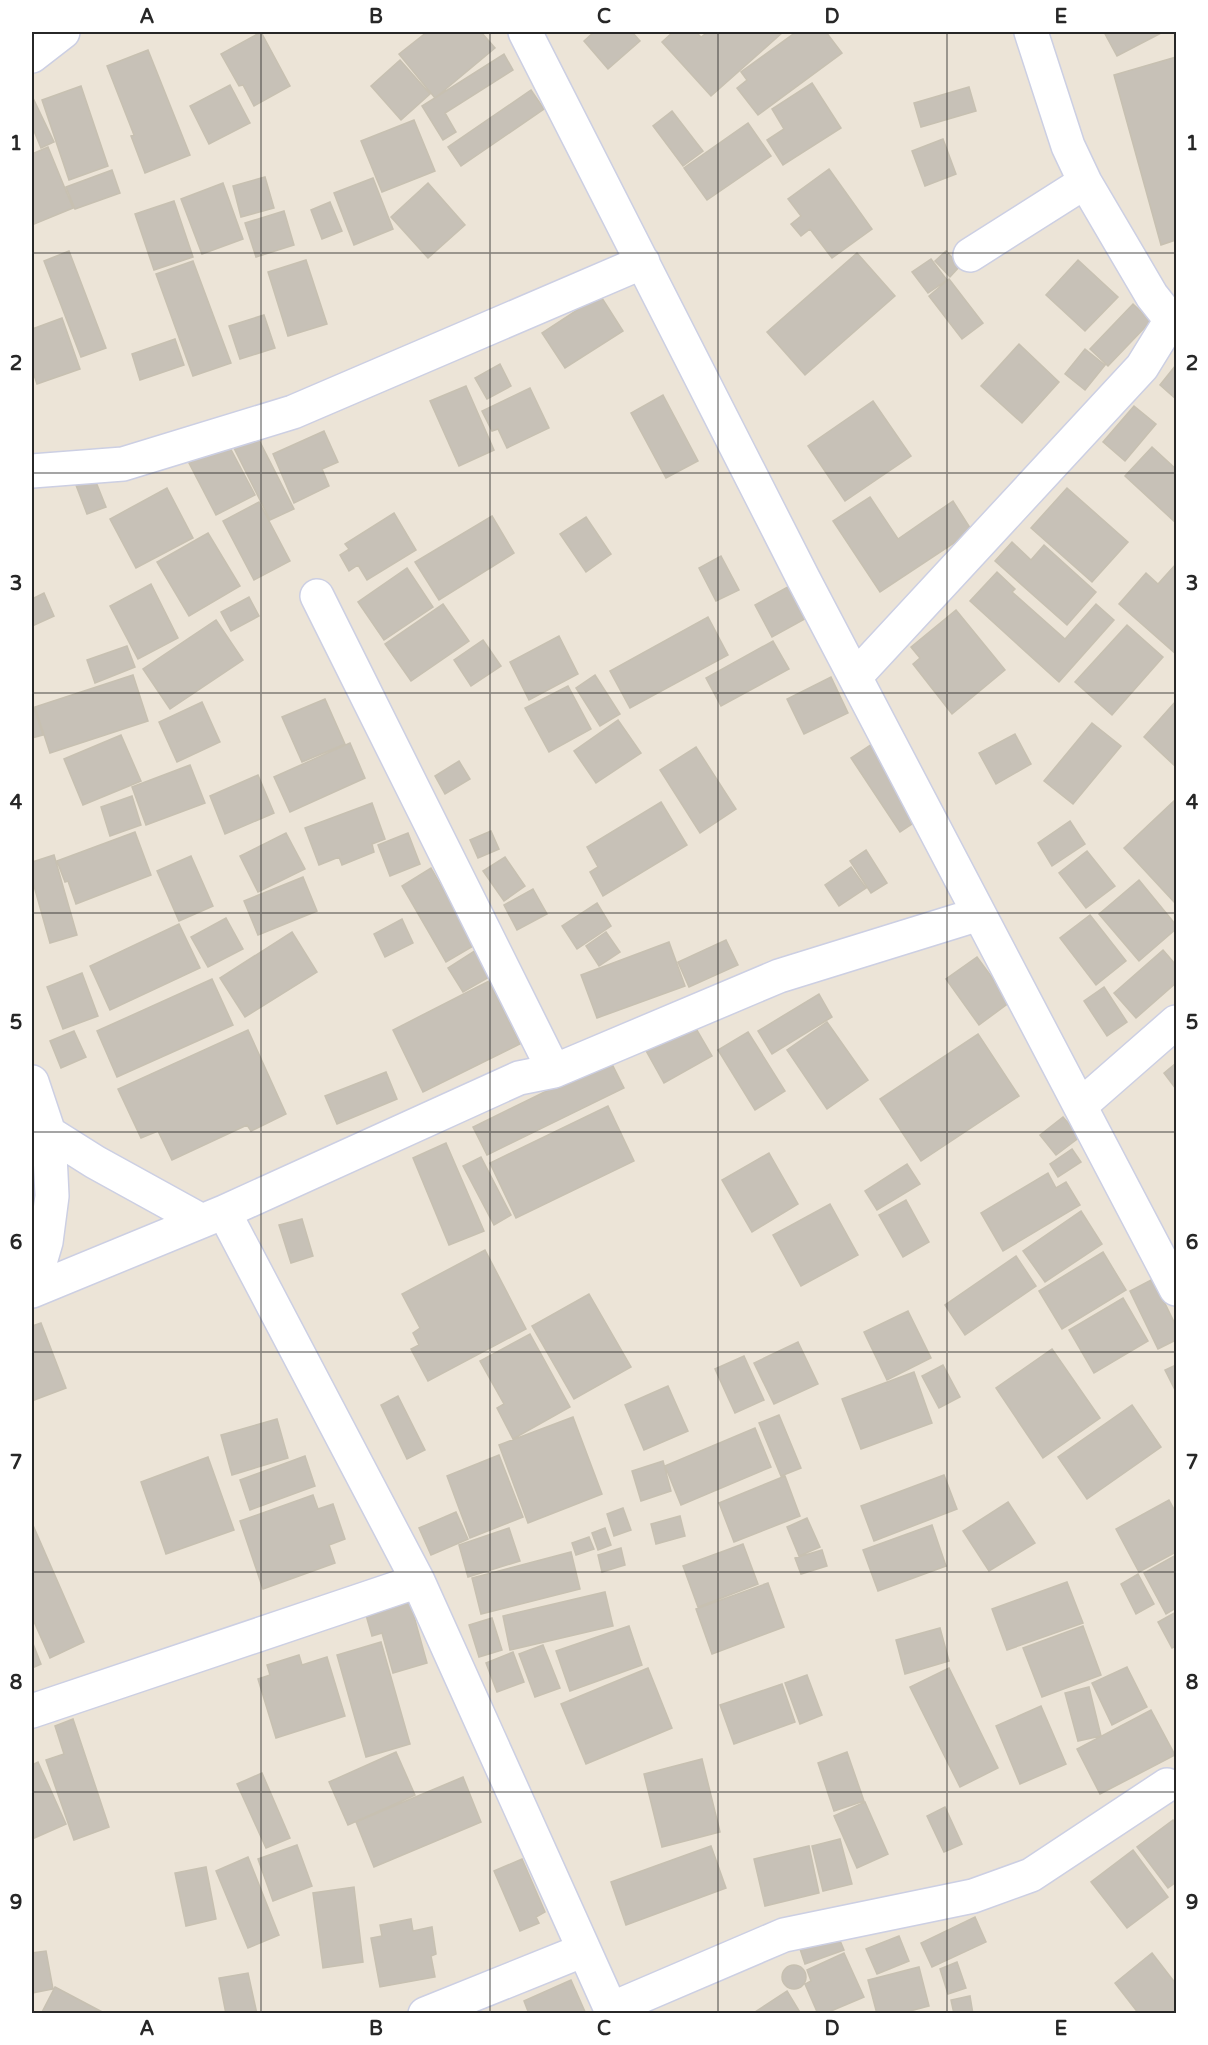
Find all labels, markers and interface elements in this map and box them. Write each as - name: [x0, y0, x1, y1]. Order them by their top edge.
- text: A: [140, 5, 155, 29]
- text: B: [369, 5, 383, 29]
- text: C: [597, 5, 611, 29]
- text: D: [824, 5, 840, 29]
- text: E: [1055, 5, 1068, 29]
- text: 1: [10, 132, 22, 156]
- text: 1: [1186, 132, 1198, 156]
- text: 2: [10, 352, 22, 376]
- text: 2: [1186, 352, 1198, 376]
- text: 3: [10, 572, 22, 596]
- text: 3: [1186, 572, 1198, 596]
- text: 4: [10, 791, 23, 815]
- text: 4: [1186, 791, 1199, 815]
- text: 5: [10, 1011, 22, 1035]
- text: 5: [1186, 1011, 1198, 1035]
- text: 6: [10, 1231, 22, 1255]
- text: 6: [1186, 1231, 1198, 1255]
- text: 7: [10, 1451, 22, 1475]
- text: 7: [1186, 1451, 1198, 1475]
- text: 8: [10, 1671, 22, 1695]
- text: 8: [1186, 1671, 1198, 1695]
- text: 9: [10, 1891, 22, 1915]
- text: 9: [1186, 1891, 1198, 1915]
- text: A: [140, 2017, 155, 2041]
- text: B: [369, 2017, 383, 2041]
- text: C: [597, 2017, 611, 2041]
- text: D: [824, 2017, 840, 2041]
- text: E: [1055, 2017, 1068, 2041]

